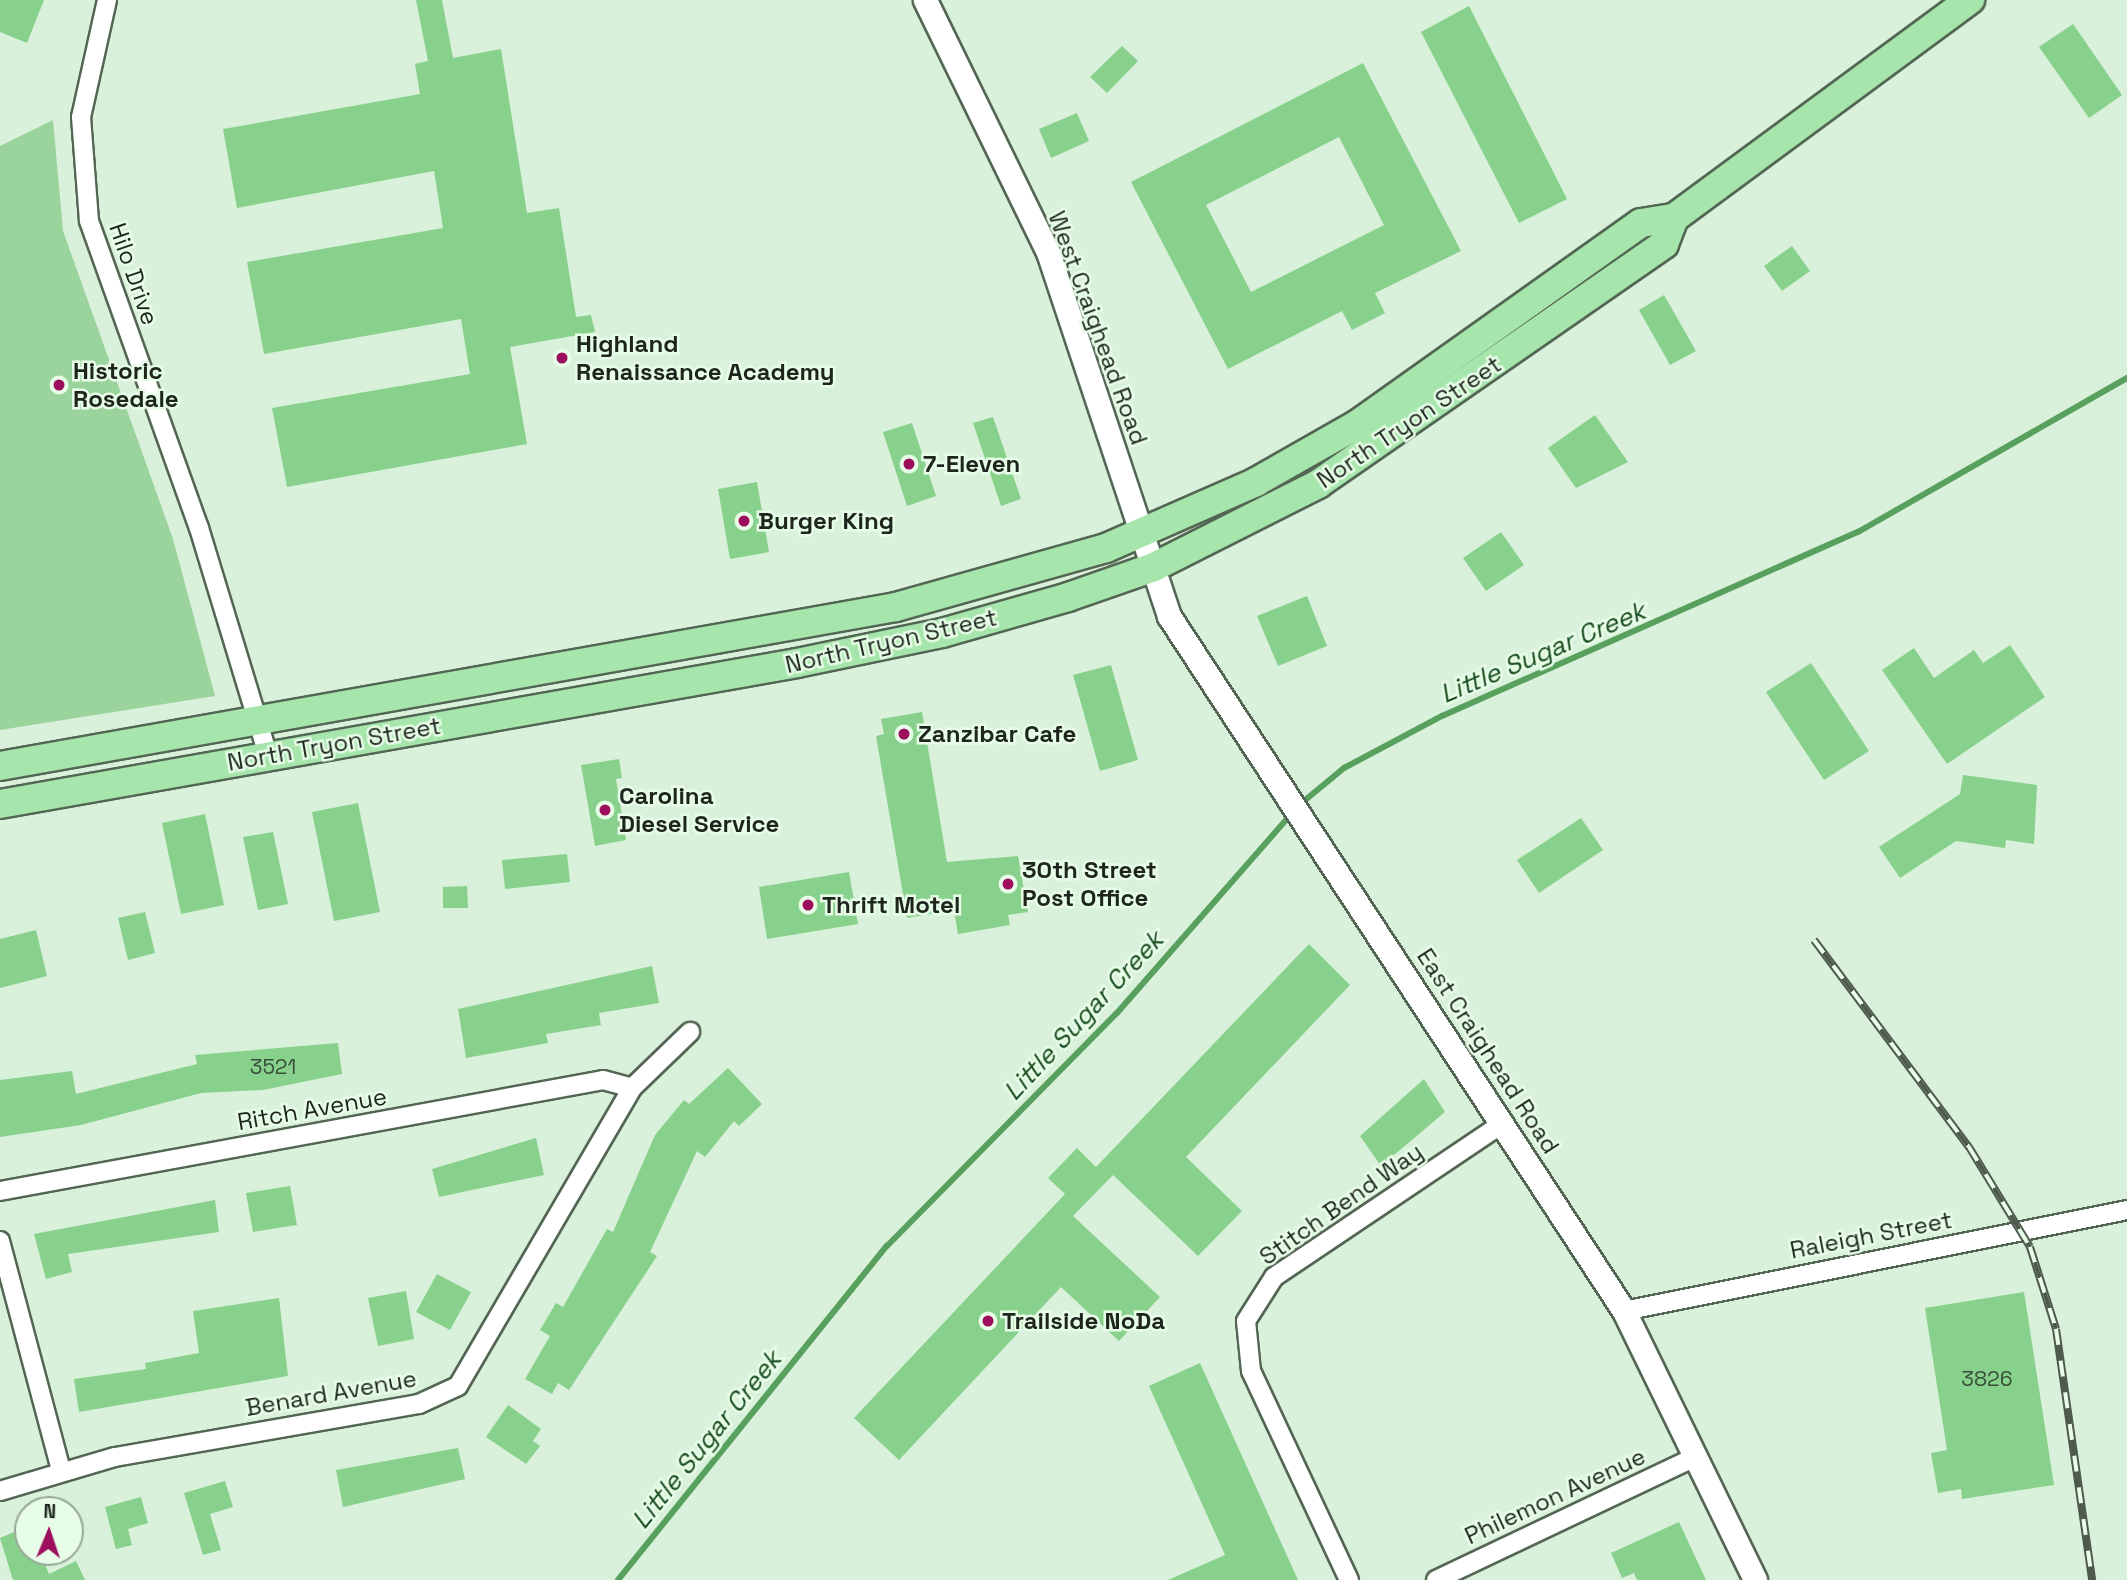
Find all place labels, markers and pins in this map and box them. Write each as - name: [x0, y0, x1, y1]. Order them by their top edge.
- place label: Highland Renaissance Academy: [576, 330, 835, 386]
- marker: Highland Renaissance Academy: [554, 350, 570, 366]
- place label: Historic Rosedale: [73, 357, 179, 413]
- marker: Historic Rosedale: [51, 377, 67, 393]
- place label: 7-Eleven: [923, 450, 1020, 478]
- marker: 7-Eleven: [901, 456, 917, 472]
- place label: Burger King: [758, 507, 894, 535]
- marker: Burger King: [736, 513, 752, 529]
- place label: Zanzibar Cafe: [918, 720, 1076, 748]
- marker: Zanzibar Cafe: [896, 726, 912, 742]
- place label: Carolina Diesel Service: [619, 782, 779, 838]
- marker: Carolina Diesel Service: [597, 802, 613, 818]
- place label: 30th Street Post Office: [1022, 856, 1157, 912]
- marker: 30th Street Post Office: [1000, 876, 1016, 892]
- place label: Thrift Motel: [822, 891, 960, 919]
- marker: Thrift Motel: [800, 897, 816, 913]
- place label: Trailside NoDa: [1002, 1307, 1165, 1335]
- marker: Trailside NoDa: [980, 1313, 996, 1329]

